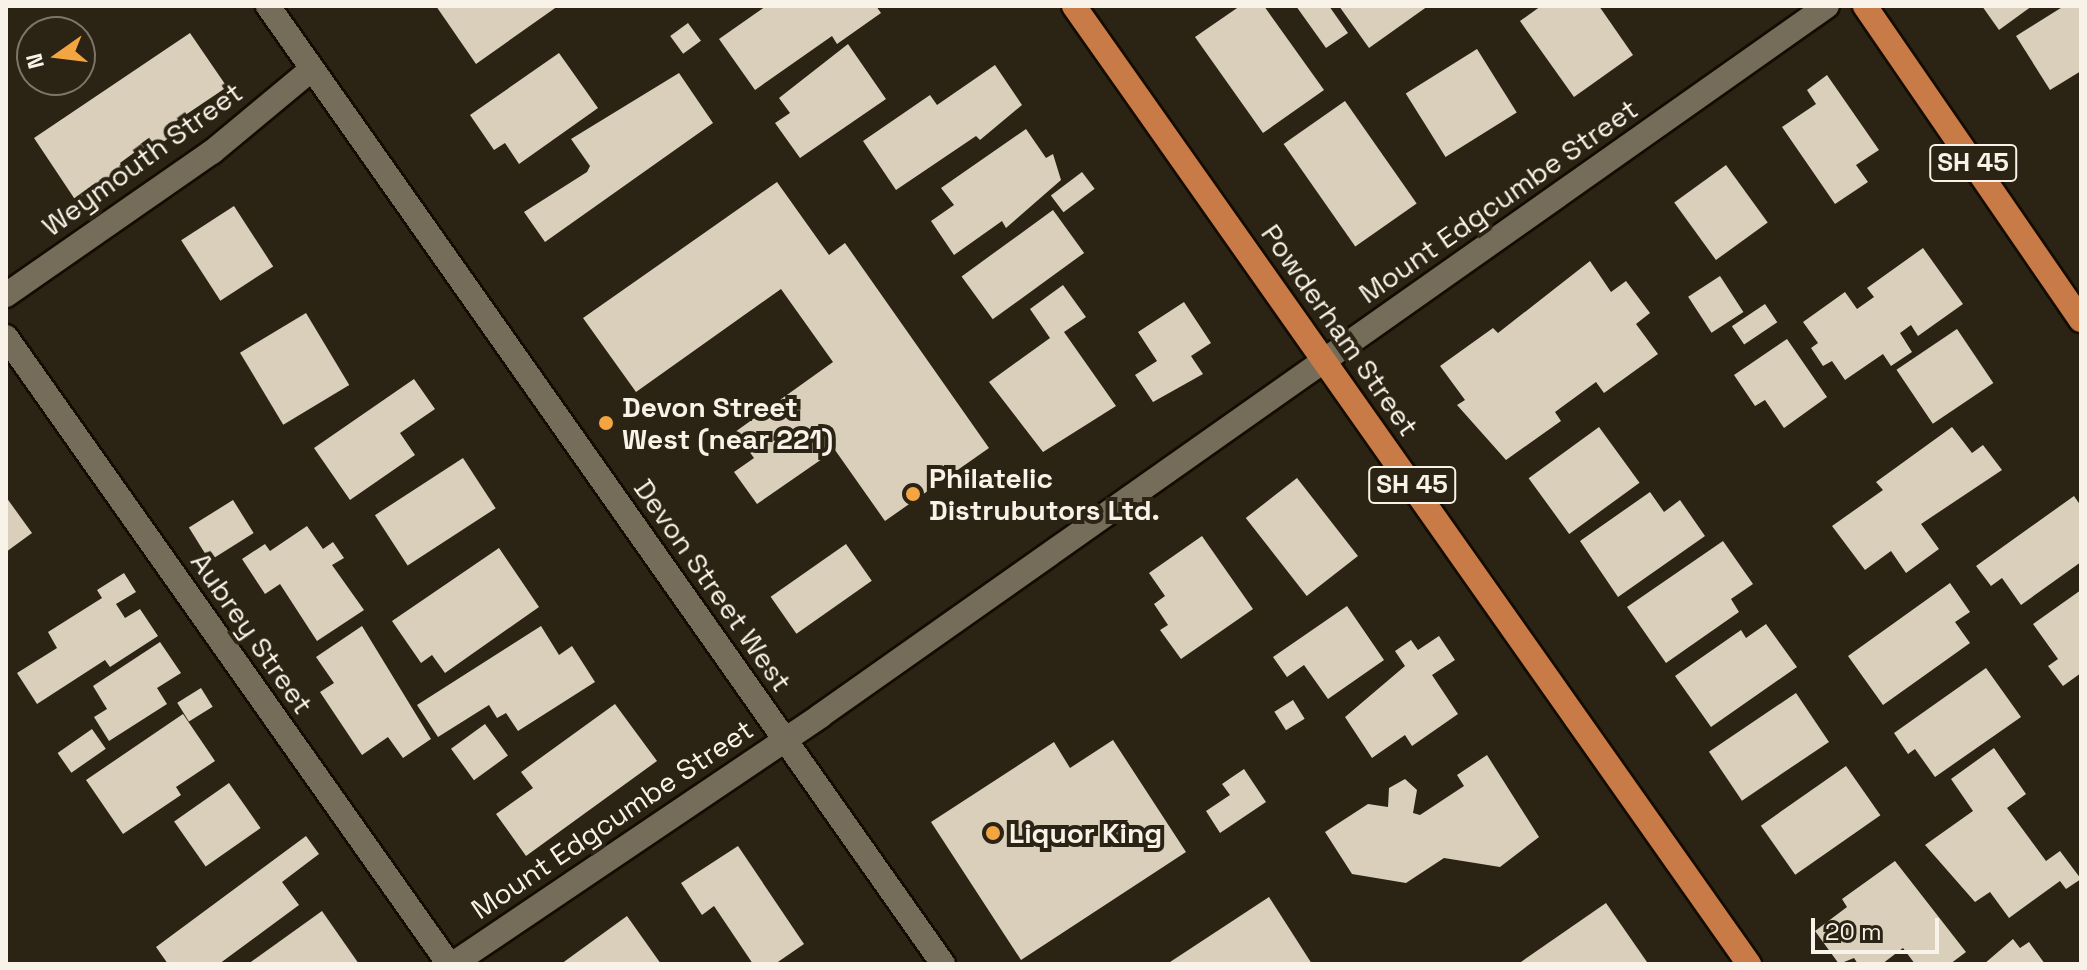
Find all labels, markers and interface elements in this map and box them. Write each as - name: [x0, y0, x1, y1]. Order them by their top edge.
- north arrow: [16, 16, 96, 96]
- text: N: [19, 51, 50, 72]
- street label: Weymouth Street: [35, 75, 249, 243]
- street label: Mount Edgcumbe Street: [1352, 92, 1644, 310]
- road number: SH 45: [1929, 141, 2017, 185]
- street label: Powderham Street: [1254, 218, 1426, 442]
- place label: Devon Street West (near 221): [622, 390, 833, 456]
- marker: Devon Street West (near 221): [597, 414, 615, 432]
- place label: Philatelic Distrubutors Ltd.: [929, 461, 1160, 527]
- road number: SH 45: [1368, 463, 1456, 507]
- street label: Devon Street West: [627, 472, 799, 698]
- marker: Philatelic Distrubutors Ltd.: [904, 485, 922, 503]
- street label: Aubrey Street: [184, 546, 320, 720]
- street label: Mount Edgcumbe Street: [465, 712, 759, 926]
- place label: Liquor King: [1009, 816, 1162, 850]
- marker: Liquor King: [984, 824, 1002, 842]
- scale bar: [1815, 902, 1943, 952]
- text: 20 m: [1825, 916, 1882, 947]

